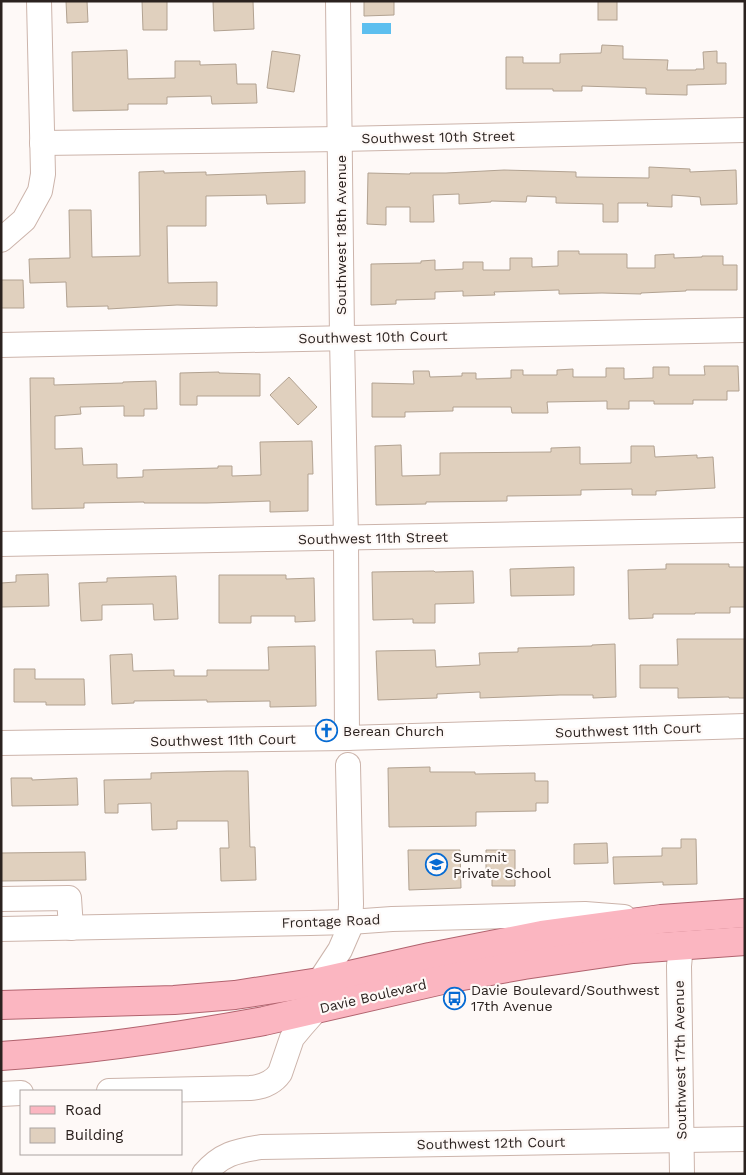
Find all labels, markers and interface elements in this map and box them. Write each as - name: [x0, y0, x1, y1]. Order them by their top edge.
- street label: Southwest 10th Street: [361, 128, 515, 146]
- street label: Southwest 18th Avenue: [333, 155, 349, 315]
- street label: Southwest 10th Court: [298, 328, 448, 346]
- street label: Southwest 11th Street: [298, 529, 448, 547]
- church icon: Berean Church: [315, 719, 339, 743]
- street label: Southwest 11th Court: [555, 719, 701, 741]
- place label: Berean Church: [343, 723, 444, 739]
- street label: Southwest 11th Court: [150, 731, 296, 749]
- place label: Summit Private School: [453, 849, 552, 881]
- school or university icon: Summit Private School: [425, 853, 449, 877]
- street label: Frontage Road: [281, 911, 381, 931]
- street label: Davie Boulevard: [318, 976, 428, 1016]
- street label: Southwest 17th Avenue: [671, 980, 689, 1140]
- place label: Davie Boulevard/Southwest 17th Avenue: [471, 982, 660, 1014]
- bus stop icon: Davie Boulevard/Southwest 17th Avenue: [443, 986, 467, 1010]
- legend: [20, 1090, 182, 1155]
- text: Road: [65, 1101, 102, 1119]
- text: Building: [65, 1126, 123, 1144]
- street label: Southwest 12th Court: [417, 1134, 565, 1152]

